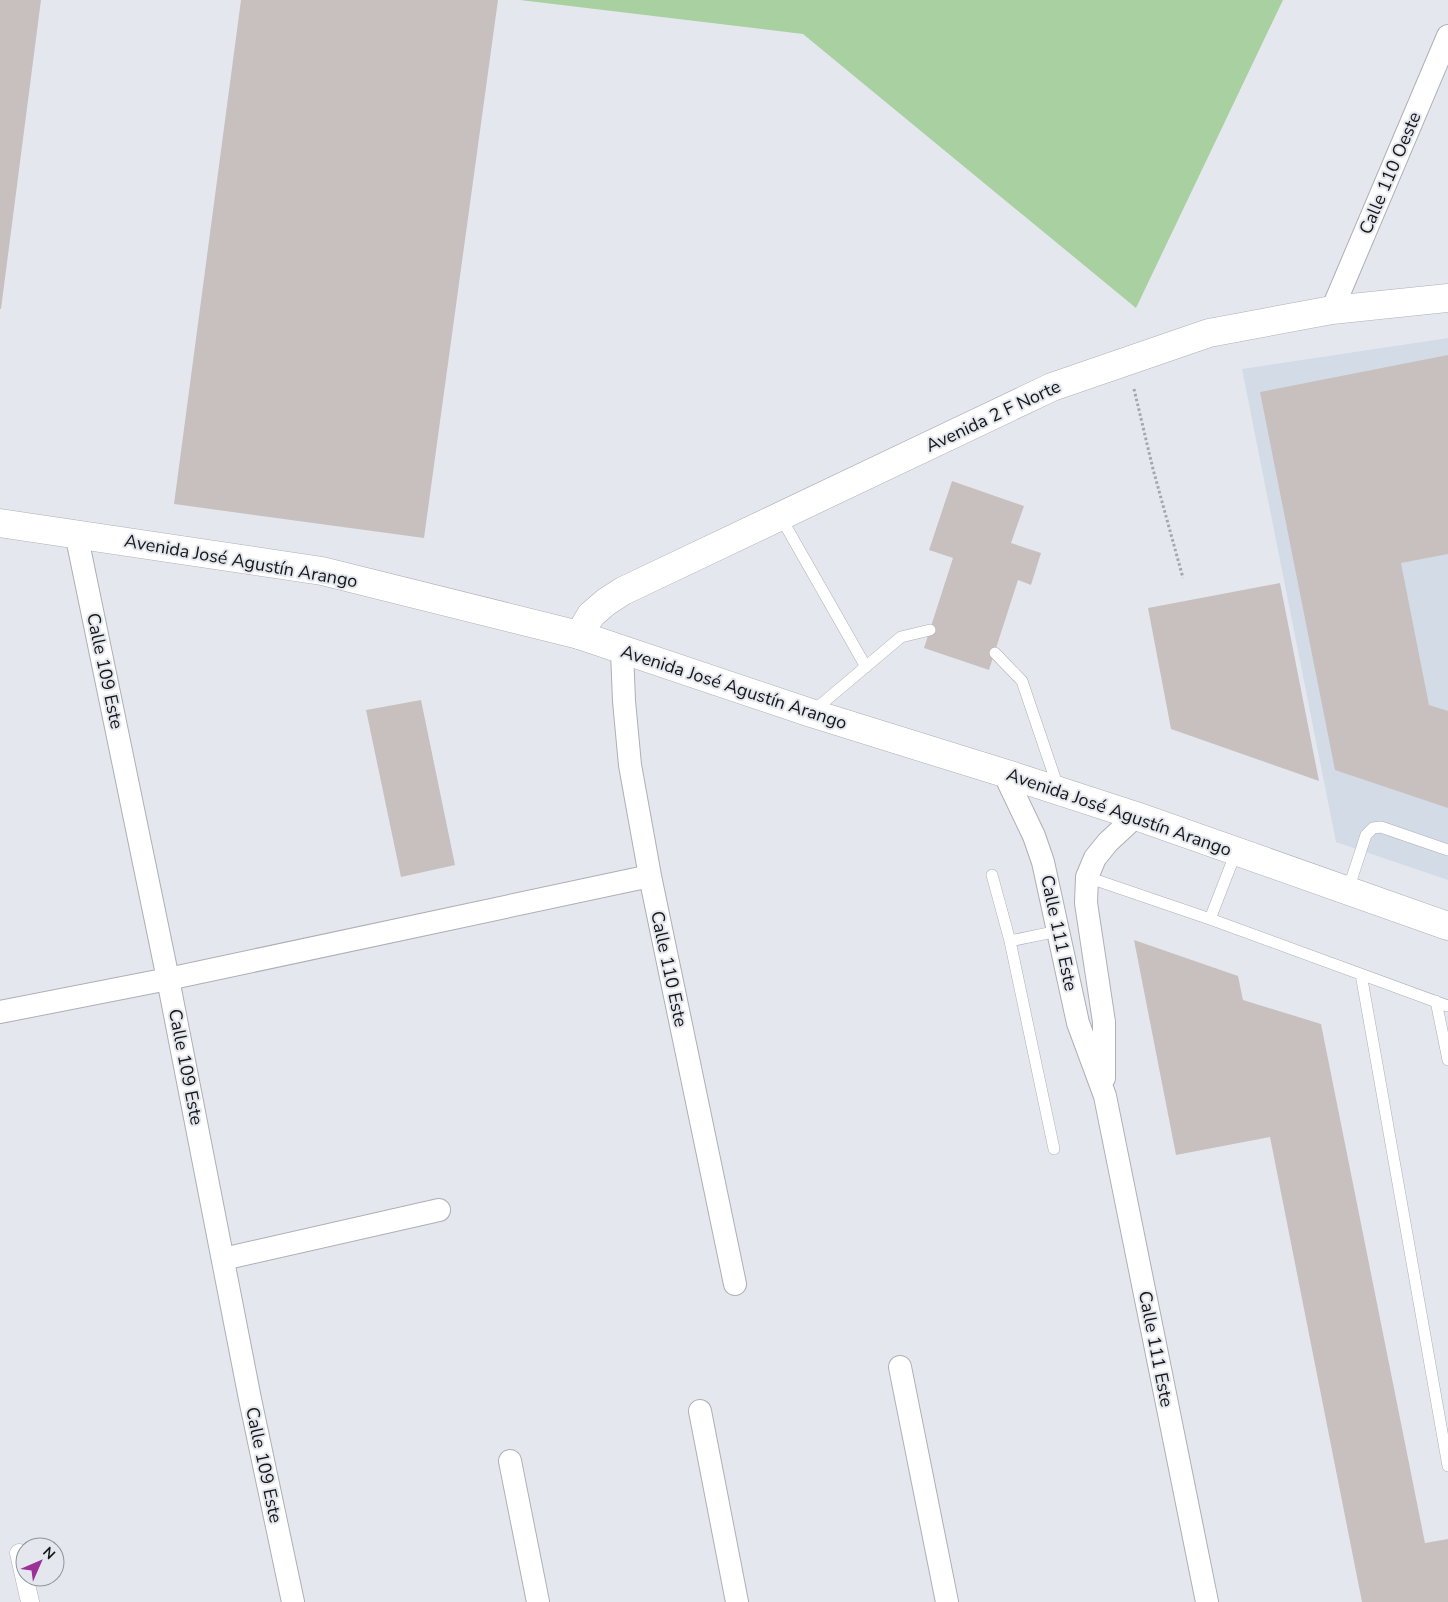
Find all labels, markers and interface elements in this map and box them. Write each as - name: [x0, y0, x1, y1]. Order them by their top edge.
- street label: Calle 110 Oeste: [1353, 108, 1427, 238]
- street label: Avenida 2 F Norte: [922, 374, 1064, 458]
- street label: Avenida José Agustín Arango: [122, 529, 360, 593]
- street label: Calle 109 Este: [81, 611, 129, 731]
- street label: Avenida José Agustín Arango: [618, 639, 850, 735]
- street label: Avenida José Agustín Arango: [1003, 762, 1235, 862]
- street label: Calle 111 Este: [1035, 873, 1083, 993]
- street label: Calle 110 Este: [645, 909, 693, 1029]
- street label: Calle 109 Este: [163, 1007, 209, 1127]
- street label: Calle 111 Este: [1133, 1289, 1179, 1409]
- street label: Calle 109 Este: [240, 1405, 288, 1525]
- north arrow: [15, 1537, 65, 1587]
- text: N: [38, 1543, 59, 1564]

